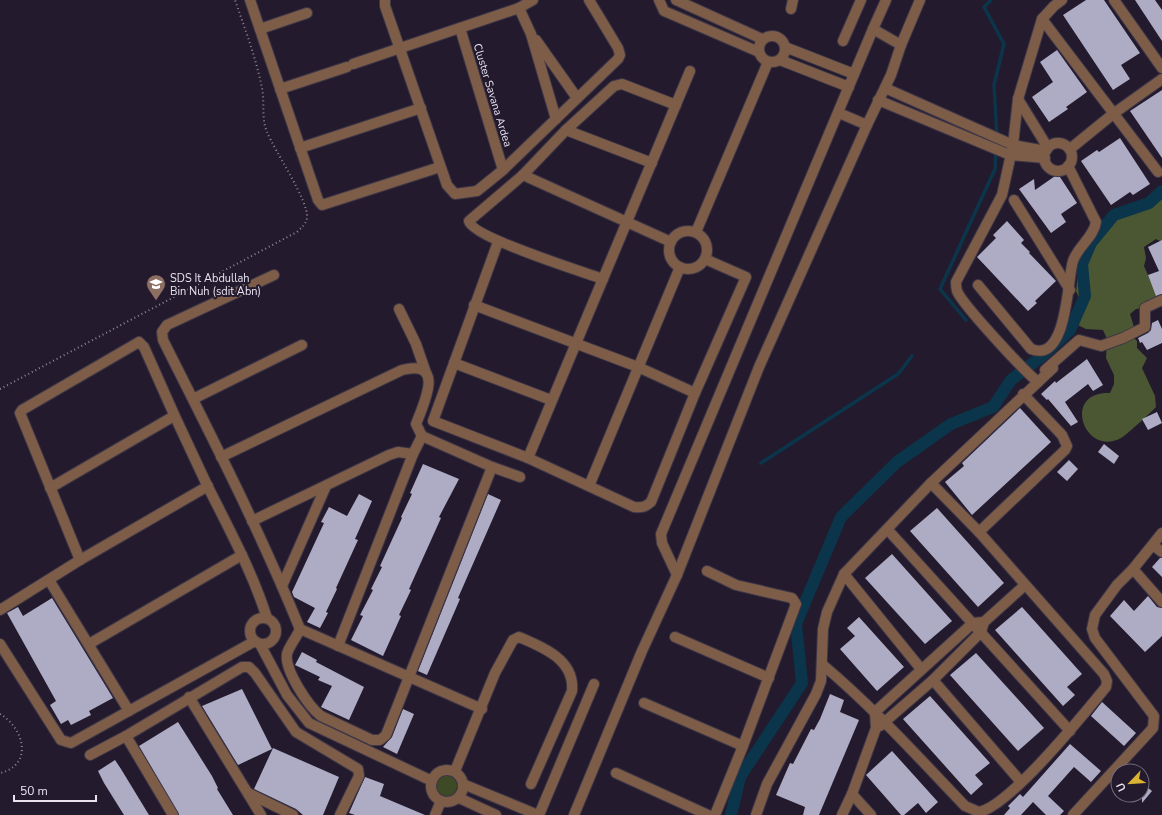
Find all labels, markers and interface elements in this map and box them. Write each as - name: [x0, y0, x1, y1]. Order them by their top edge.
- street label: Cluster Savana Ardea: [470, 42, 515, 149]
- place label: SDS It Abdullah Bin Nuh (sdit Abn): [170, 271, 261, 299]
- school or university icon: SDS It Abdullah Bin Nuh (sdit Abn): [145, 273, 167, 301]
- north arrow: [1110, 763, 1150, 803]
- scale bar: [14, 777, 96, 803]
- text: U: [1113, 780, 1130, 794]
- text: 50 m: [20, 783, 48, 799]

